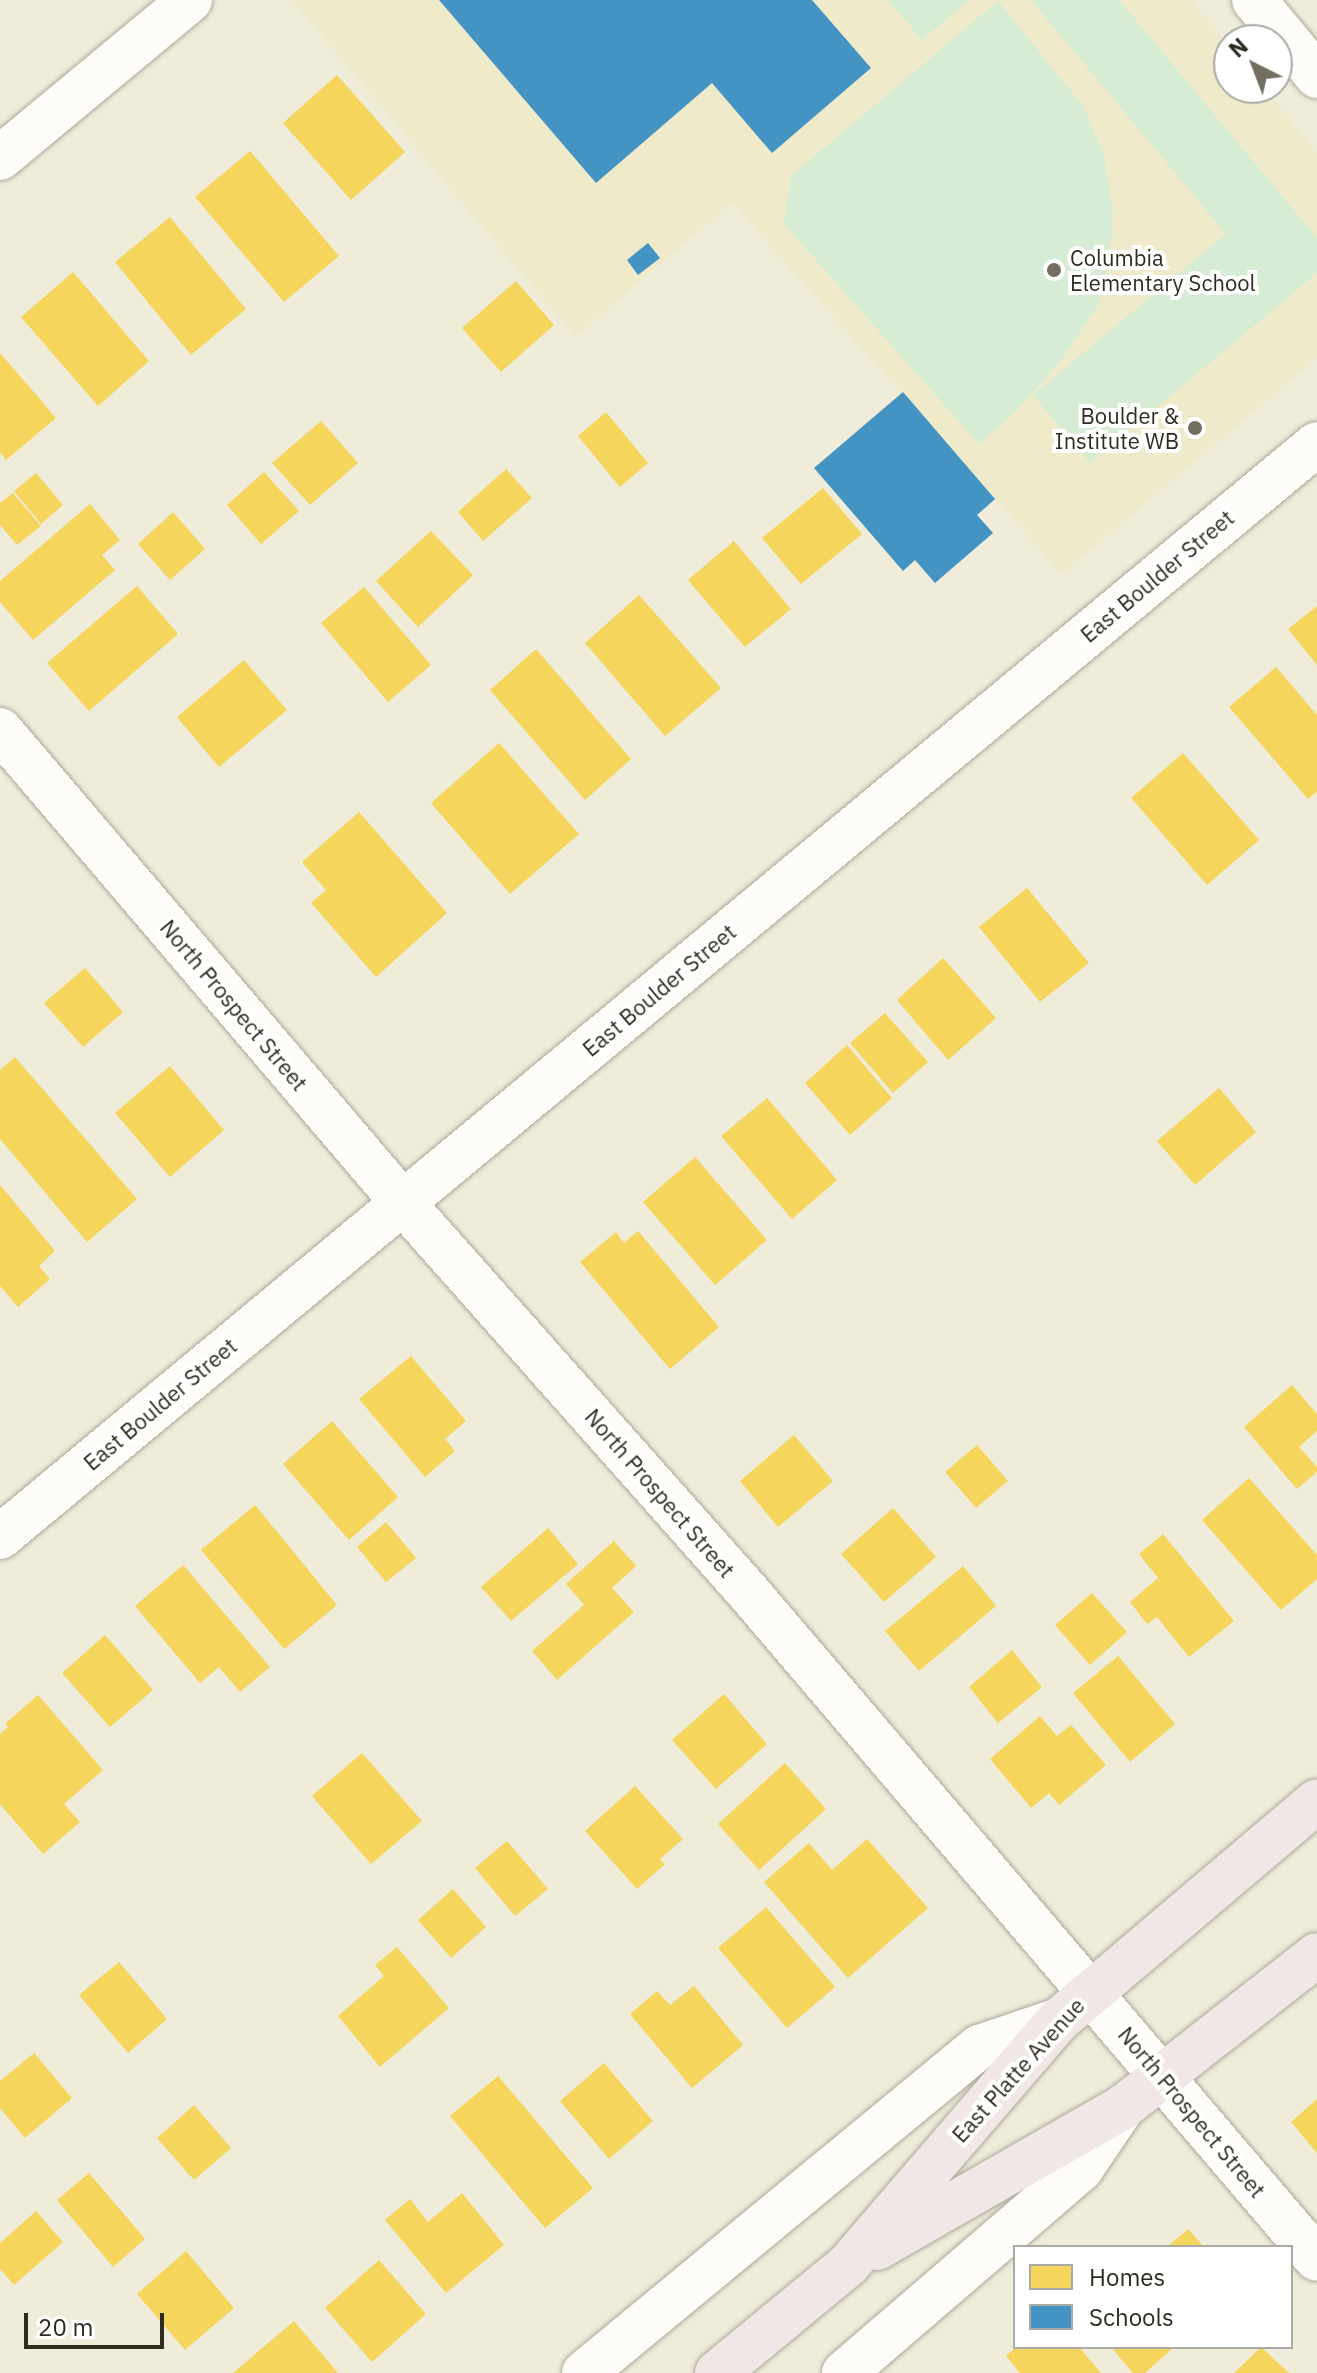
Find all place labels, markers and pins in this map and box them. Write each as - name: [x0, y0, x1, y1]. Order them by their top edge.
- place label: Columbia Elementary School: [1070, 244, 1256, 296]
- marker: Columbia Elementary School: [1045, 261, 1063, 279]
- place label: Boulder & Institute WB: [1055, 402, 1179, 454]
- marker: Boulder & Institute WB: [1186, 419, 1204, 437]

